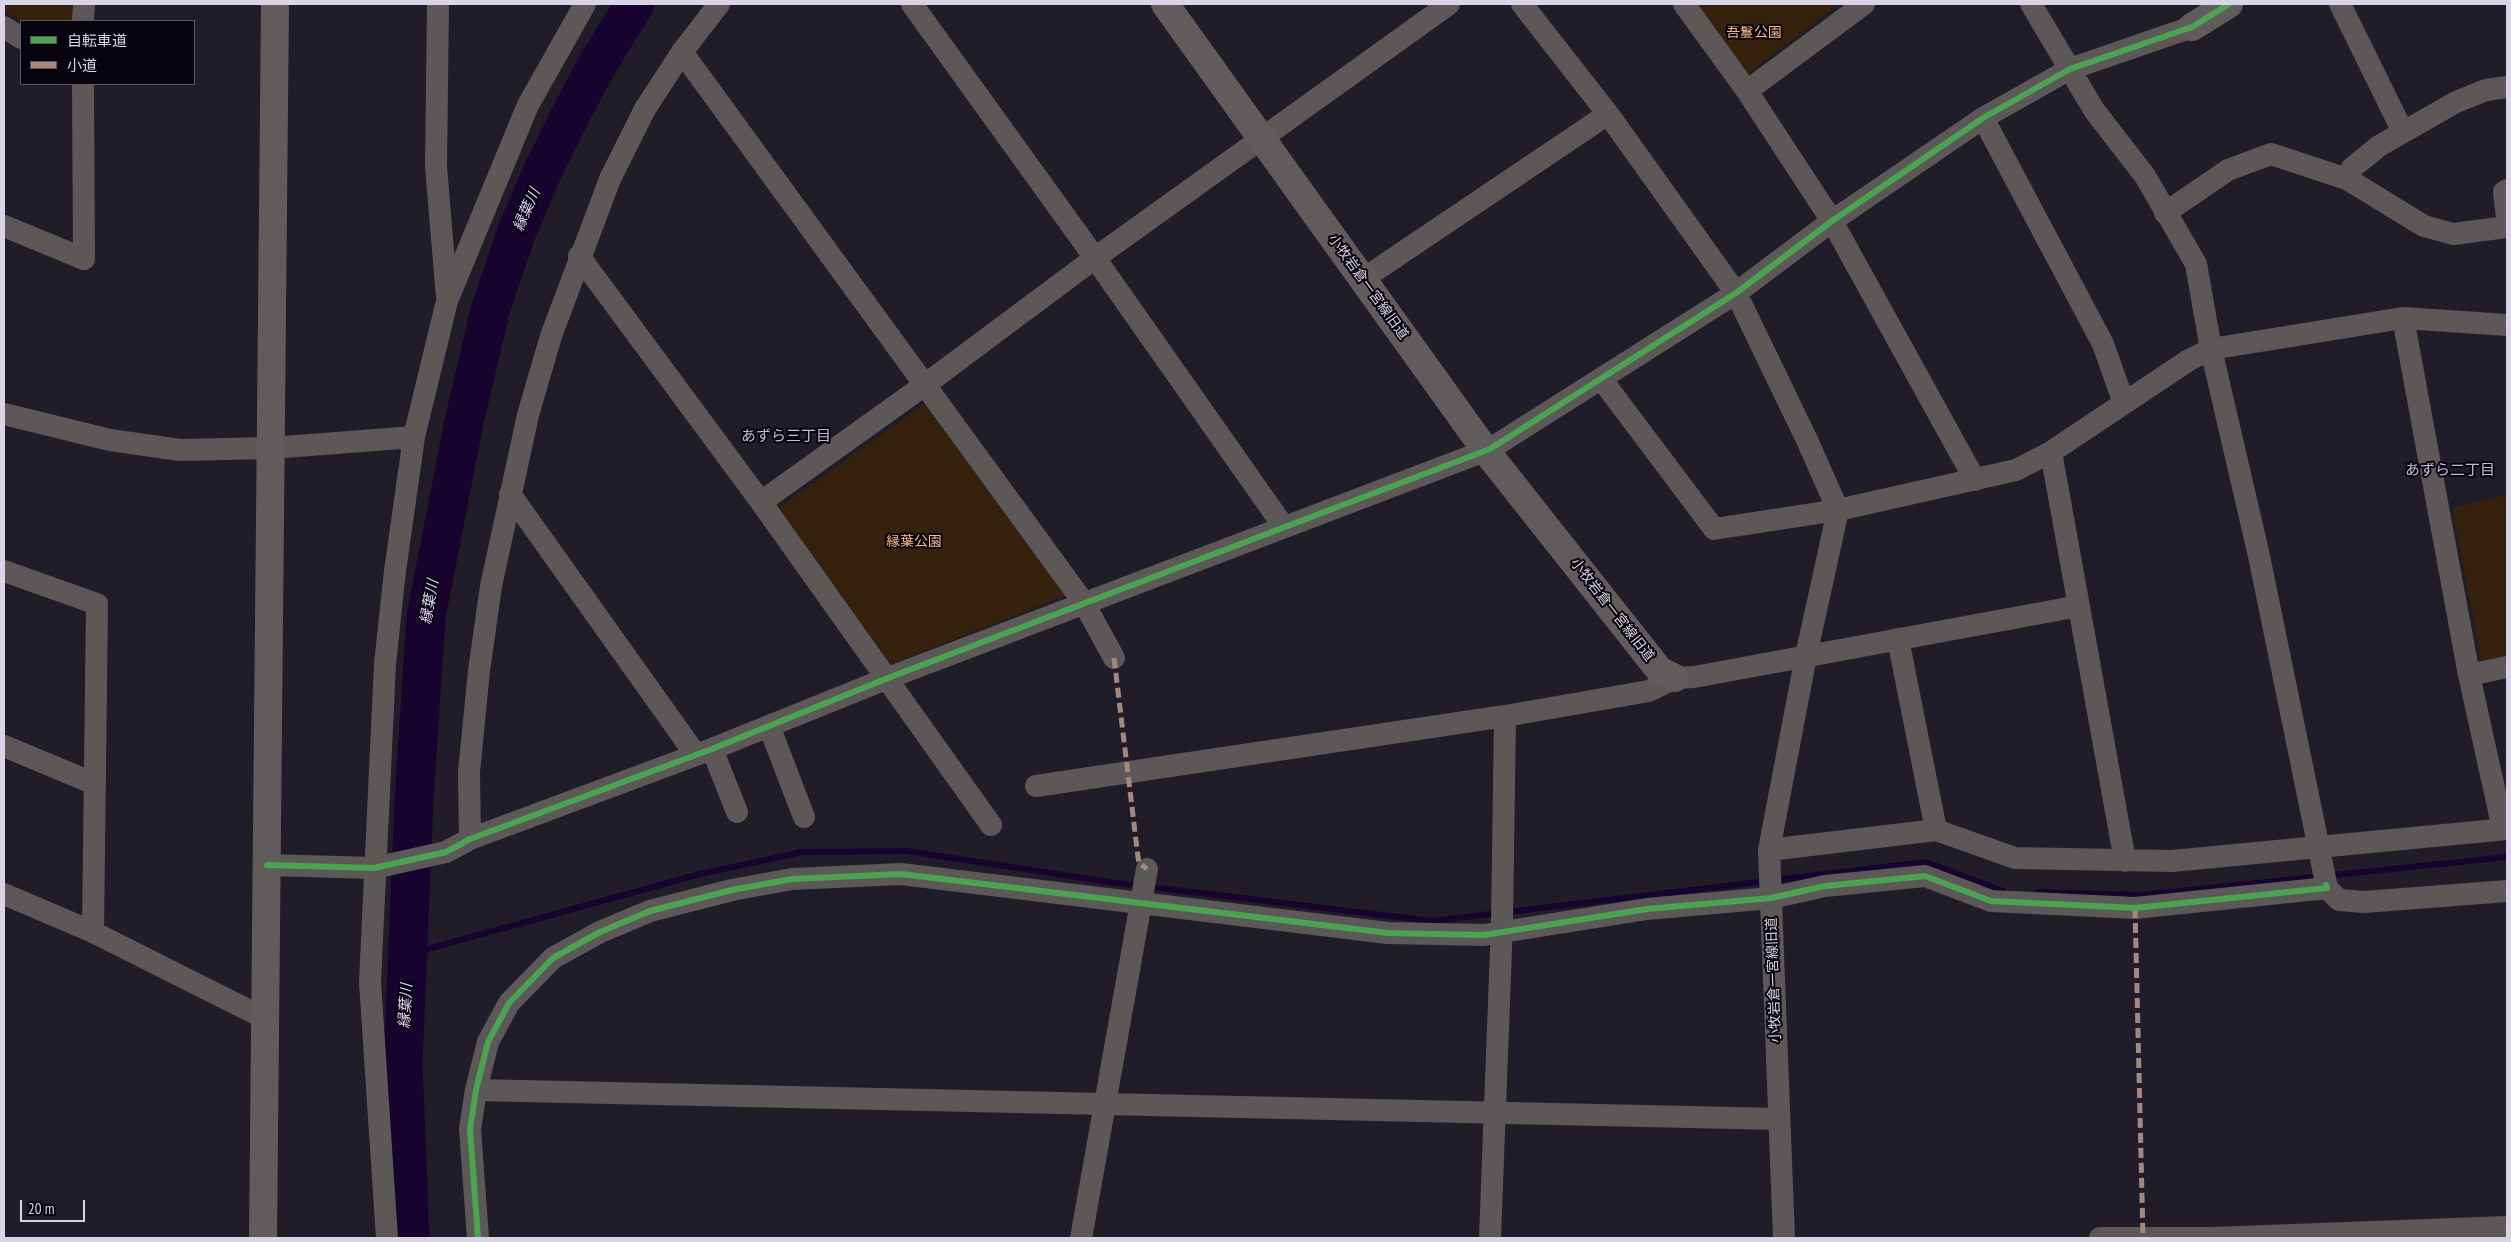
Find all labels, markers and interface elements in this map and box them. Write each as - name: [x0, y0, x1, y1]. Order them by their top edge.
- legend: [20, 20, 195, 85]
- park label: 吾鬘公園: [1726, 25, 1782, 41]
- text: 自転車道: [67, 31, 127, 50]
- text: 小道: [67, 56, 97, 75]
- water label: 縁葉川: [510, 186, 544, 234]
- street label: 小牧岩倉一宮線旧道: [1324, 231, 1412, 343]
- district label: あずら三丁目: [741, 428, 831, 446]
- district label: あずら二丁目: [2405, 462, 2495, 480]
- park label: 縁葉公園: [886, 534, 942, 550]
- street label: 小牧岩倉一宮線旧道: [1567, 555, 1657, 665]
- water label: 縁葉川: [417, 578, 443, 626]
- street label: 小牧岩倉一宮線旧道: [1763, 917, 1785, 1043]
- water label: 縁葉川: [396, 983, 416, 1029]
- scale bar: [22, 1190, 88, 1222]
- text: 20 m: [28, 1199, 54, 1218]

